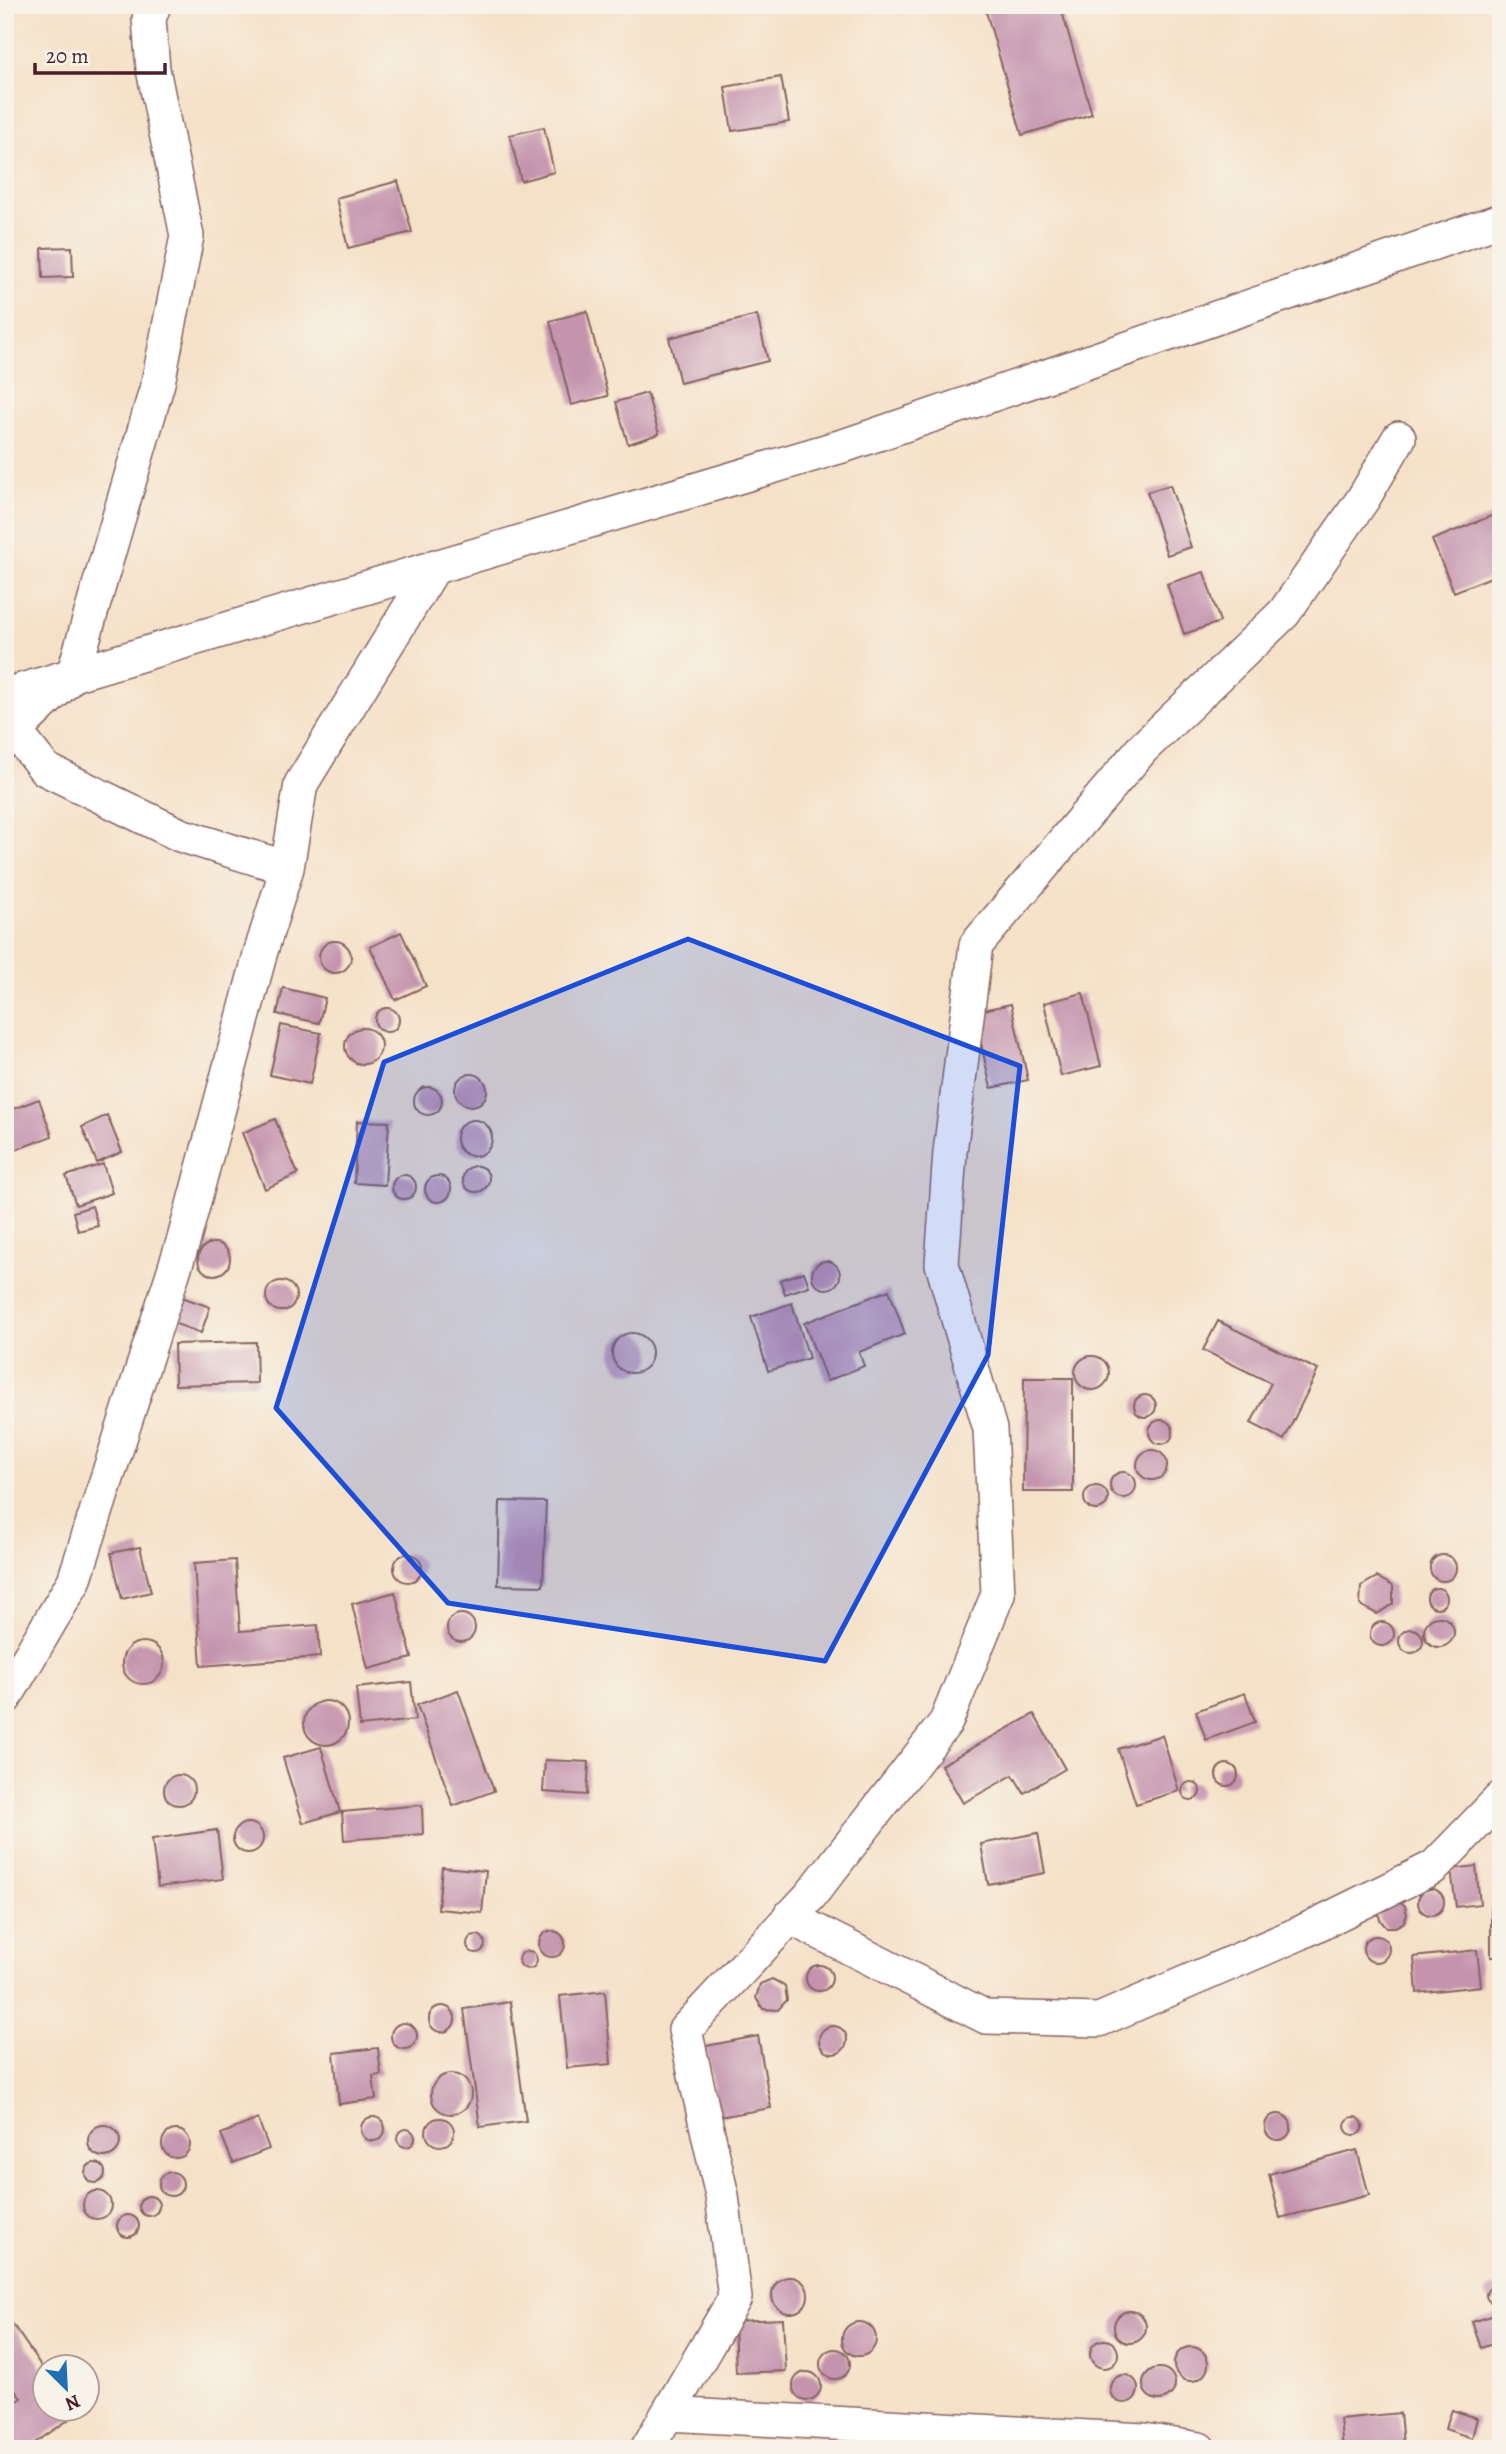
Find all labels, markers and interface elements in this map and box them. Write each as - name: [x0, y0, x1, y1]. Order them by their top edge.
- scale bar: [35, 32, 164, 76]
- text: 20 m: [46, 42, 89, 70]
- north arrow: [32, 2352, 102, 2422]
- text: N: [61, 2388, 84, 2417]

